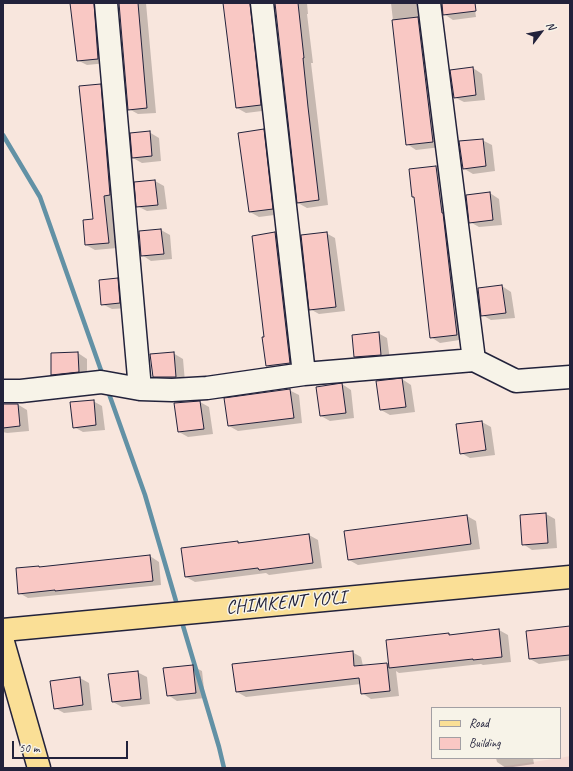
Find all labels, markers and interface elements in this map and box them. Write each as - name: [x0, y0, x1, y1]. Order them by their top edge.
- north arrow: [521, 12, 561, 52]
- text: N: [543, 19, 559, 32]
- street label: CHIMKENT YO‘LI: [225, 586, 347, 620]
- legend: [431, 707, 561, 759]
- text: Road: [469, 715, 489, 731]
- scale bar: [14, 733, 130, 759]
- text: Building: [469, 735, 501, 751]
- text: 50 m: [19, 740, 39, 756]

